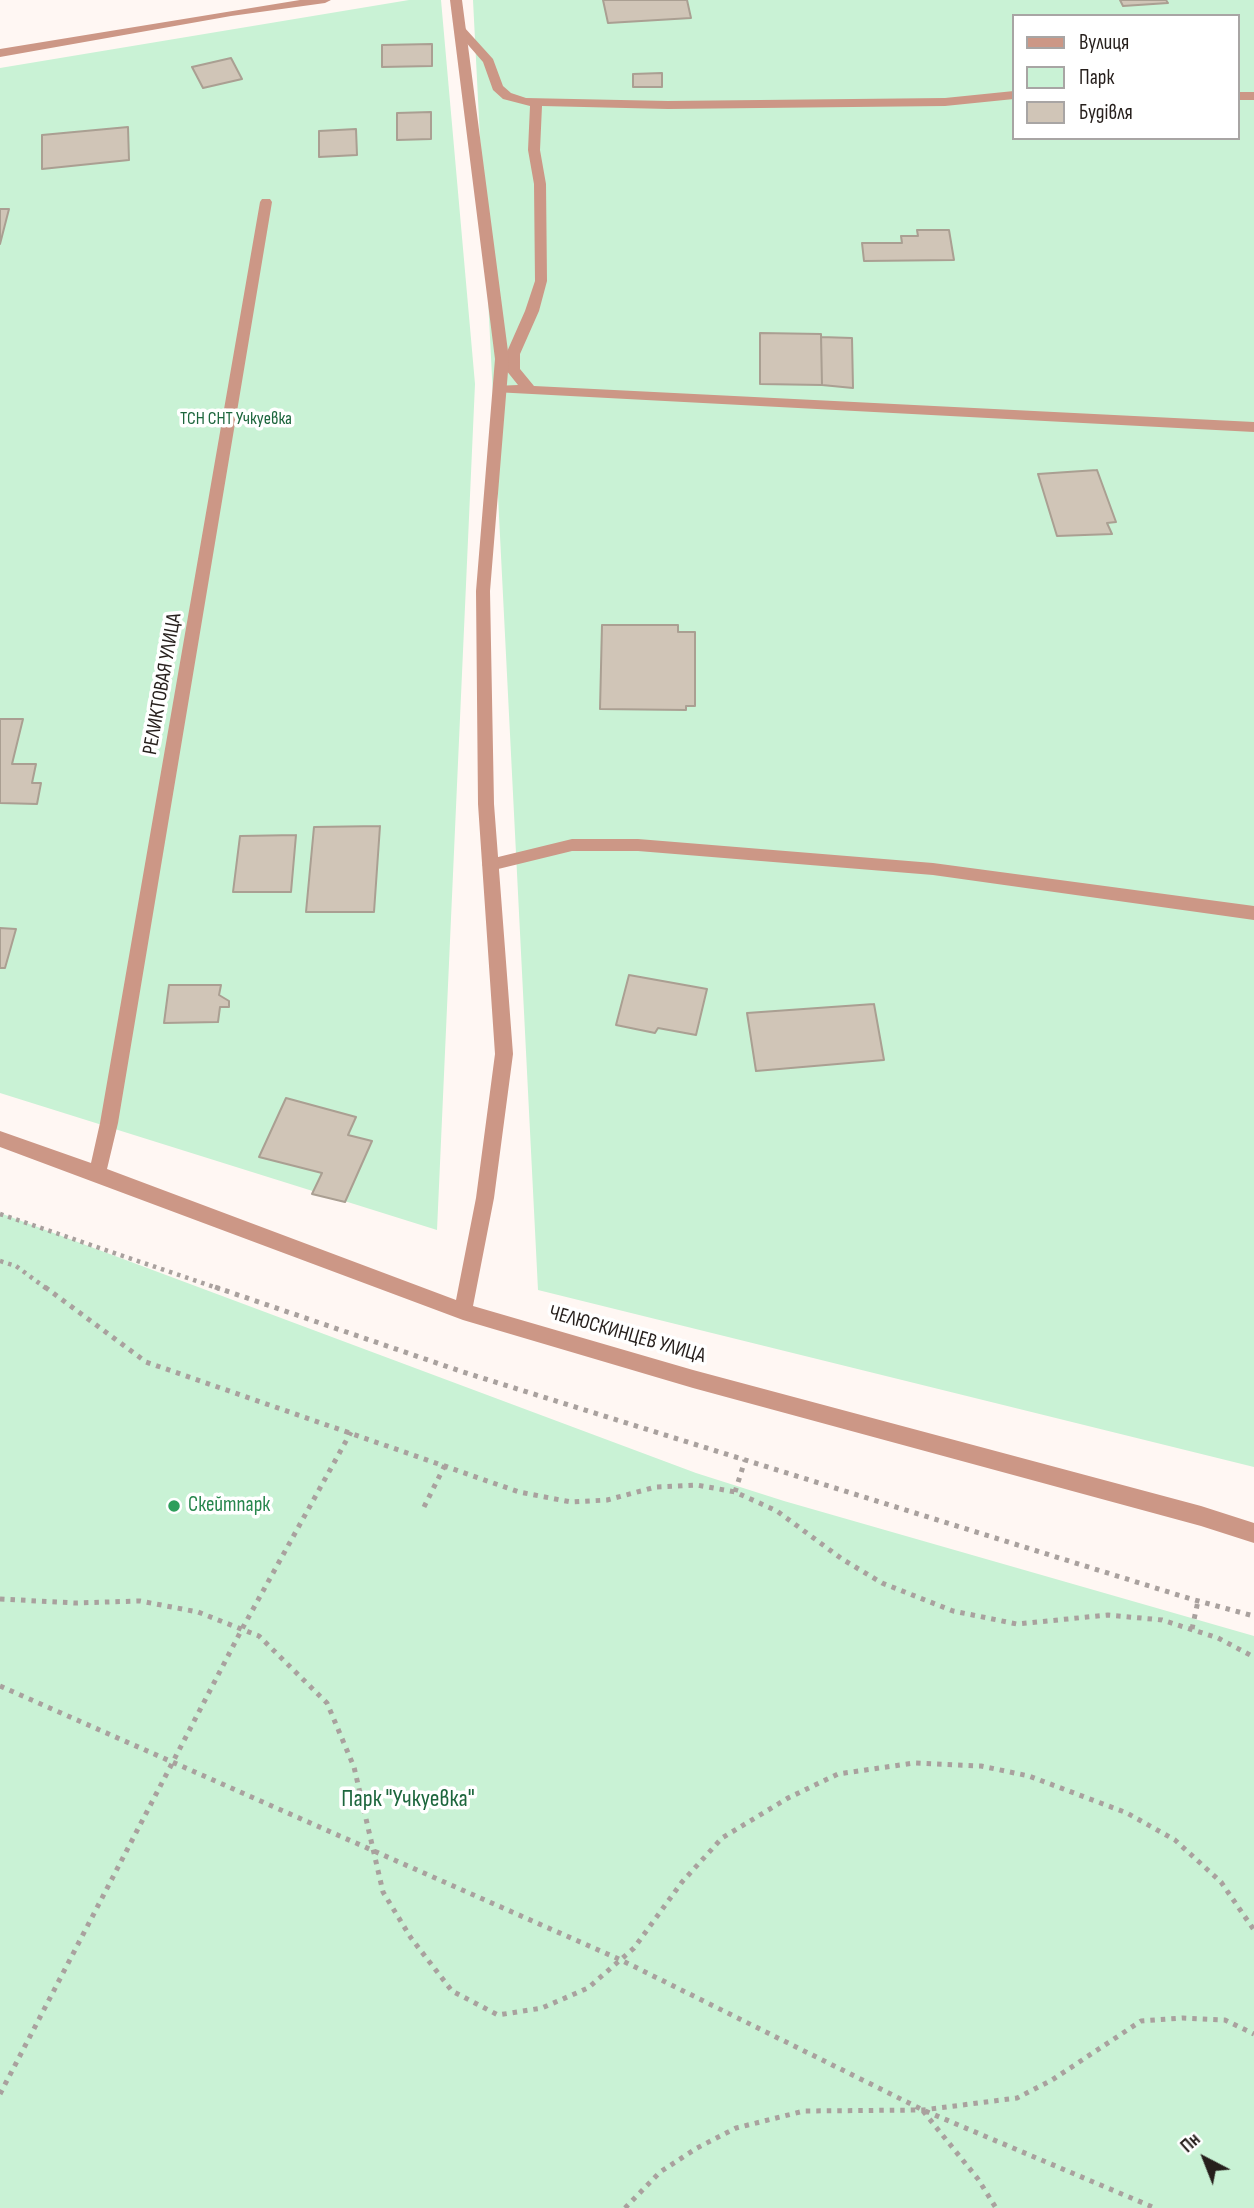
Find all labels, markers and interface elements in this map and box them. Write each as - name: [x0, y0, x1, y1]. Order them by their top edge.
- legend: [1012, 14, 1240, 140]
- text: Вулиця: [1079, 30, 1129, 55]
- text: Парк: [1079, 65, 1114, 90]
- text: Будівля: [1079, 100, 1133, 125]
- park label: ТСН СНТ Учкуевка: [180, 408, 292, 430]
- street label: РЕЛИКТОВАЯ УЛИЦА: [138, 611, 188, 757]
- street label: ЧЕЛЮСКИНЦЕВ УЛИЦА: [546, 1301, 708, 1369]
- place label: Скейтпарк: [188, 1493, 270, 1519]
- marker: Скейтпарк: [166, 1498, 182, 1514]
- park label: Парк "Учкуевка": [341, 1786, 475, 1814]
- north arrow: [1170, 2124, 1240, 2194]
- text: Пн: [1176, 2128, 1205, 2158]

